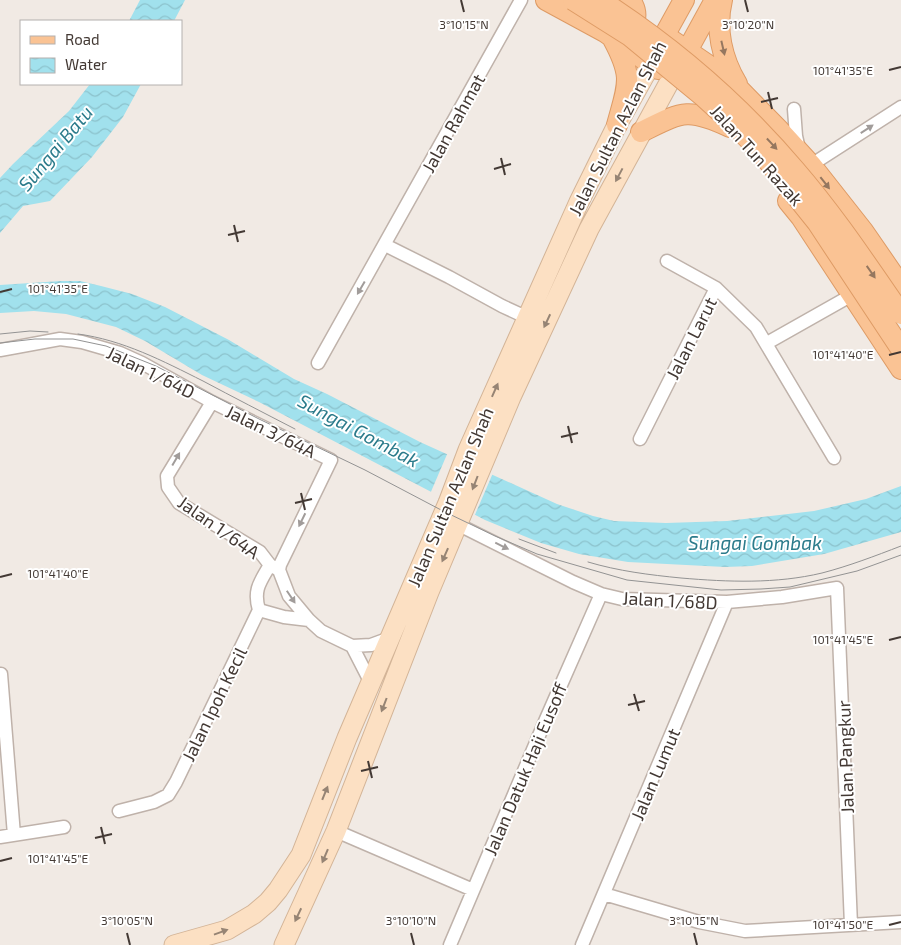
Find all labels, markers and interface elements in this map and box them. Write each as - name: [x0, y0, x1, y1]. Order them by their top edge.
- text: 3°10'15"N: [439, 17, 489, 31]
- text: 3°10'20"N: [722, 17, 774, 31]
- legend: [20, 20, 182, 85]
- text: Road: [65, 30, 100, 48]
- street label: Jalan Sultan Azlan Shah: [563, 37, 671, 219]
- one-way arrow: [719, 40, 727, 55]
- text: Water: [65, 55, 107, 73]
- text: 101°41'35"E: [813, 63, 873, 77]
- street label: Jalan Rahmat: [417, 70, 489, 176]
- street label: Jalan Tun Razak: [706, 100, 808, 210]
- water label: Sungai Batu: [13, 101, 97, 195]
- one-way arrow: [860, 124, 873, 133]
- one-way arrow: [766, 138, 778, 150]
- one-way arrow: [614, 169, 623, 182]
- one-way arrow: [820, 176, 831, 189]
- one-way arrow: [866, 265, 877, 278]
- text: 101°41'35"E: [28, 281, 88, 295]
- one-way arrow: [356, 281, 365, 294]
- street label: Jalan Larut: [661, 293, 721, 383]
- one-way arrow: [542, 314, 550, 328]
- street label: Jalan 1/64D: [103, 341, 199, 403]
- text: 101°41'40"E: [812, 347, 874, 361]
- one-way arrow: [492, 383, 500, 397]
- water label: Sungai Gombak: [294, 388, 424, 472]
- street label: Jalan 3/64A: [222, 400, 320, 463]
- street label: Jalan Sultan Azlan Shah: [402, 404, 498, 590]
- one-way arrow: [172, 452, 180, 467]
- one-way arrow: [471, 475, 478, 490]
- street label: Jalan 1/64A: [174, 491, 265, 564]
- one-way arrow: [298, 513, 306, 527]
- water label: Sungai Gombak: [688, 531, 822, 554]
- one-way arrow: [494, 542, 509, 550]
- one-way arrow: [441, 548, 449, 562]
- text: 101°41'40"E: [27, 566, 89, 580]
- street label: Jalan 1/68D: [622, 587, 718, 613]
- one-way arrow: [286, 590, 296, 604]
- text: 101°41'45"E: [813, 632, 873, 646]
- street label: Jalan Ipoh Kecil: [177, 643, 251, 765]
- street label: Jalan Datuk Haji Eusoff: [479, 678, 572, 858]
- one-way arrow: [380, 698, 388, 713]
- street label: Jalan Pangkur: [832, 700, 858, 814]
- street label: Jalan Lumut: [626, 724, 684, 823]
- one-way arrow: [321, 785, 329, 800]
- one-way arrow: [320, 849, 328, 864]
- text: 101°41'45"E: [28, 851, 88, 865]
- one-way arrow: [294, 907, 303, 922]
- text: 3°10'05"N: [101, 913, 153, 927]
- text: 3°10'10"N: [386, 913, 436, 927]
- text: 3°10'15"N: [669, 913, 719, 927]
- text: 101°41'50"E: [813, 917, 873, 931]
- one-way arrow: [213, 927, 228, 935]

